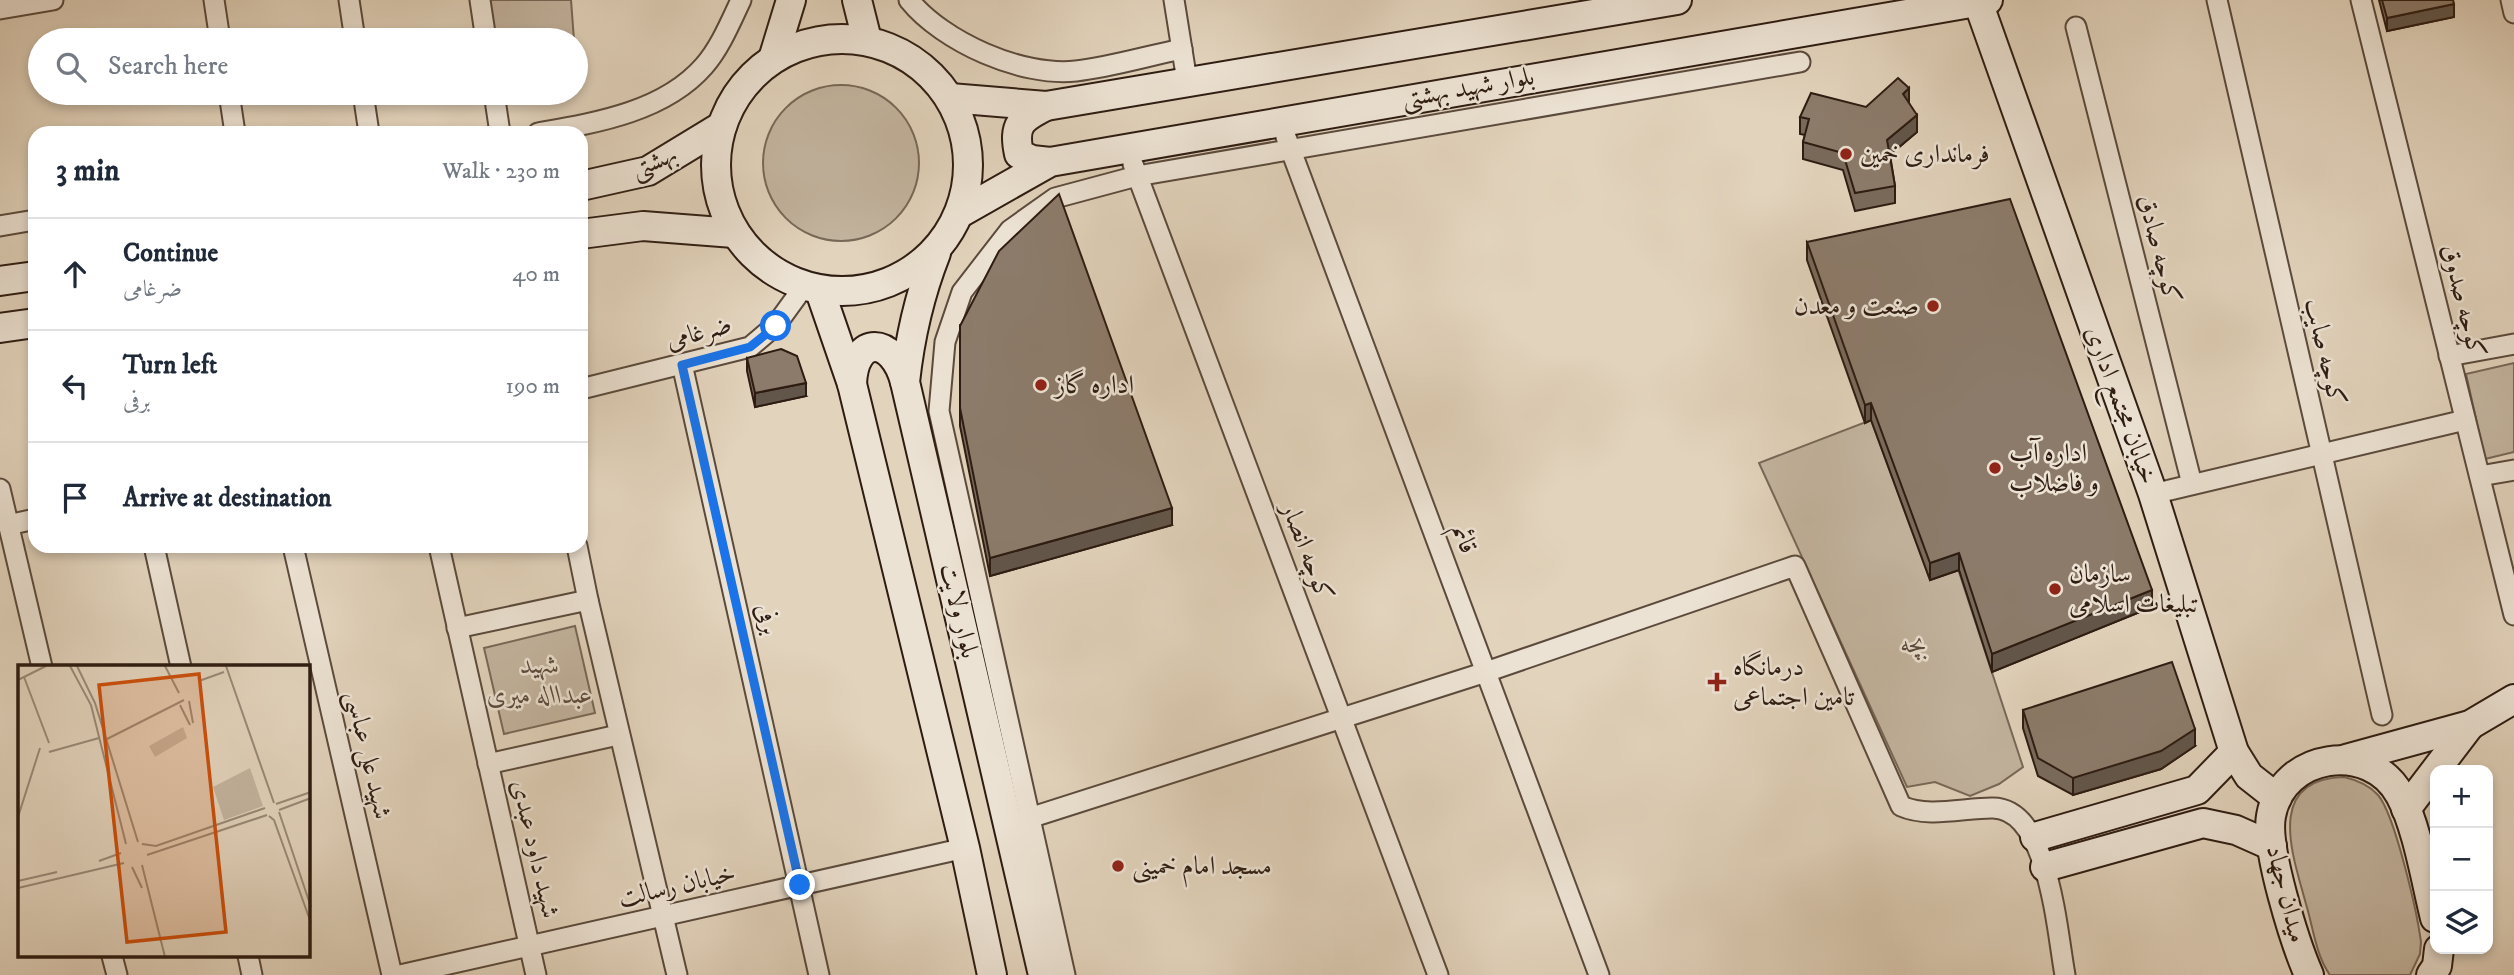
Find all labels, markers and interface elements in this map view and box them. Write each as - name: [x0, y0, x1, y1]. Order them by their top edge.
- search box: [28, 28, 588, 105]
- icon: search: [52, 48, 90, 86]
- text: Search here: [108, 50, 228, 83]
- street label: بلوار شهید بهشتی: [1399, 60, 1537, 117]
- street label: بهشتی: [626, 137, 683, 188]
- place label: فرمانداری خمین: [1860, 138, 1990, 171]
- marker: فرمانداری خمین: [1838, 146, 1854, 162]
- text: 3 min: [56, 153, 120, 190]
- text: Walk · 230 m: [442, 157, 560, 186]
- street label: کوچه صادق: [2130, 191, 2188, 307]
- text: Continue: [123, 237, 218, 270]
- street label: کوچه صدوق: [2433, 241, 2493, 361]
- icon: ahead: [56, 255, 94, 293]
- text: 40 m: [512, 260, 560, 289]
- text: ضرغامی: [123, 275, 182, 304]
- place label: صنعت و معدن: [1794, 290, 1919, 323]
- street label: کوچه صایب: [2297, 295, 2353, 409]
- marker: صنعت و معدن: [1925, 298, 1941, 314]
- street label: ضرغامی: [662, 308, 736, 358]
- route start: [760, 310, 791, 341]
- street label: خیابان مجتمع اداری: [2071, 321, 2165, 491]
- text: Turn left: [123, 349, 217, 382]
- icon: left: [56, 367, 94, 405]
- place label: اداره گاز: [1052, 369, 1134, 402]
- text: 190 m: [506, 372, 560, 401]
- marker: اداره گاز: [1033, 377, 1049, 393]
- text: برفی: [123, 387, 150, 416]
- place label: اداره آب و فاضلاب: [2009, 437, 2099, 500]
- marker: اداره آب و فاضلاب: [1987, 460, 2003, 476]
- icon: arrive: [56, 479, 94, 517]
- text: Arrive at destination: [123, 482, 332, 515]
- street label: کوچه انصار: [1272, 495, 1341, 606]
- street label: قائم: [1439, 520, 1485, 560]
- place label: سازمان تبلیغات اسلامی: [2069, 558, 2199, 621]
- street label: بلوار ولایت: [932, 560, 986, 662]
- marker: سازمان تبلیغات اسلامی: [2047, 581, 2063, 597]
- street label: برفی: [747, 600, 787, 638]
- park label: بچه: [1901, 628, 1927, 661]
- park label: شهید عبدااله میری: [487, 649, 593, 712]
- place label: درمانگاه تامین اجتماعی: [1733, 650, 1855, 714]
- inset map: [18, 665, 310, 958]
- marker: درمانگاه تامین اجتماعی: [1707, 672, 1727, 692]
- street label: شهید علی عباسی: [336, 688, 399, 823]
- map controls: [2430, 765, 2493, 954]
- button: +: [2430, 765, 2493, 828]
- street label: شهید داود عبدی: [503, 777, 567, 921]
- button: −: [2430, 828, 2493, 891]
- street label: میدان جهاد: [2258, 842, 2314, 946]
- place label: مسجد امام خمینی: [1132, 850, 1272, 888]
- street label: خیابان رسالت: [615, 857, 739, 915]
- marker: مسجد امام خمینی: [1110, 858, 1126, 874]
- route end: [784, 869, 815, 900]
- button: layers: [2430, 891, 2493, 954]

